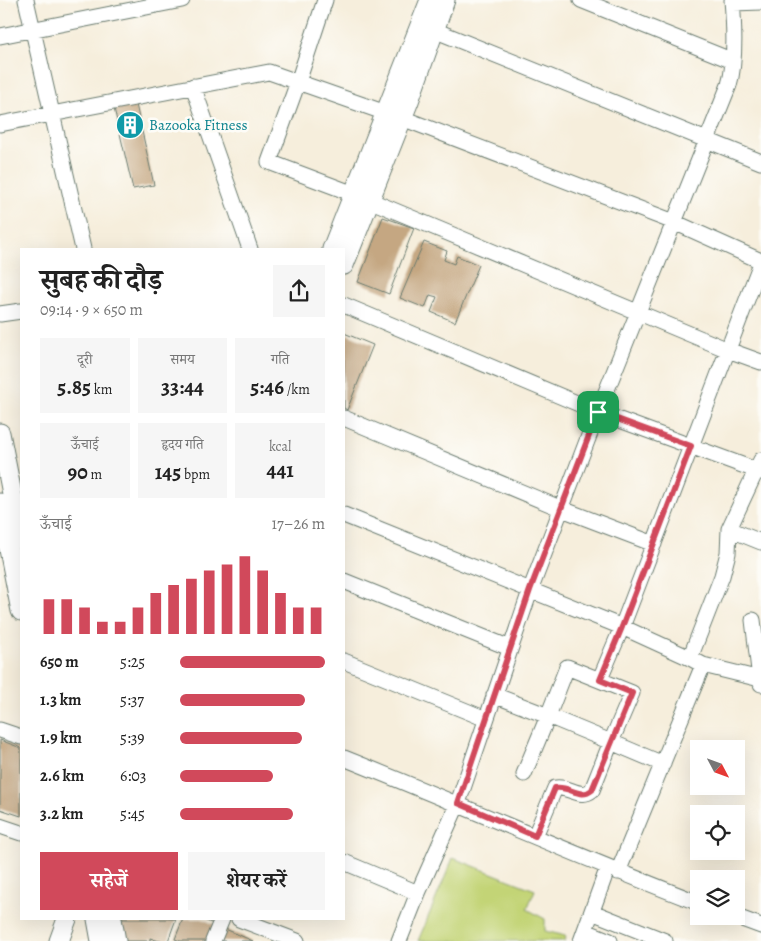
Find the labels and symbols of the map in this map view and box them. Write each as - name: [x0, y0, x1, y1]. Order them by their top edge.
- building icon: Bazooka Fitness: [115, 110, 145, 140]
- place label: Bazooka Fitness: [149, 115, 247, 135]
- pin: [577, 391, 619, 433]
- north arrow: [690, 740, 745, 795]

